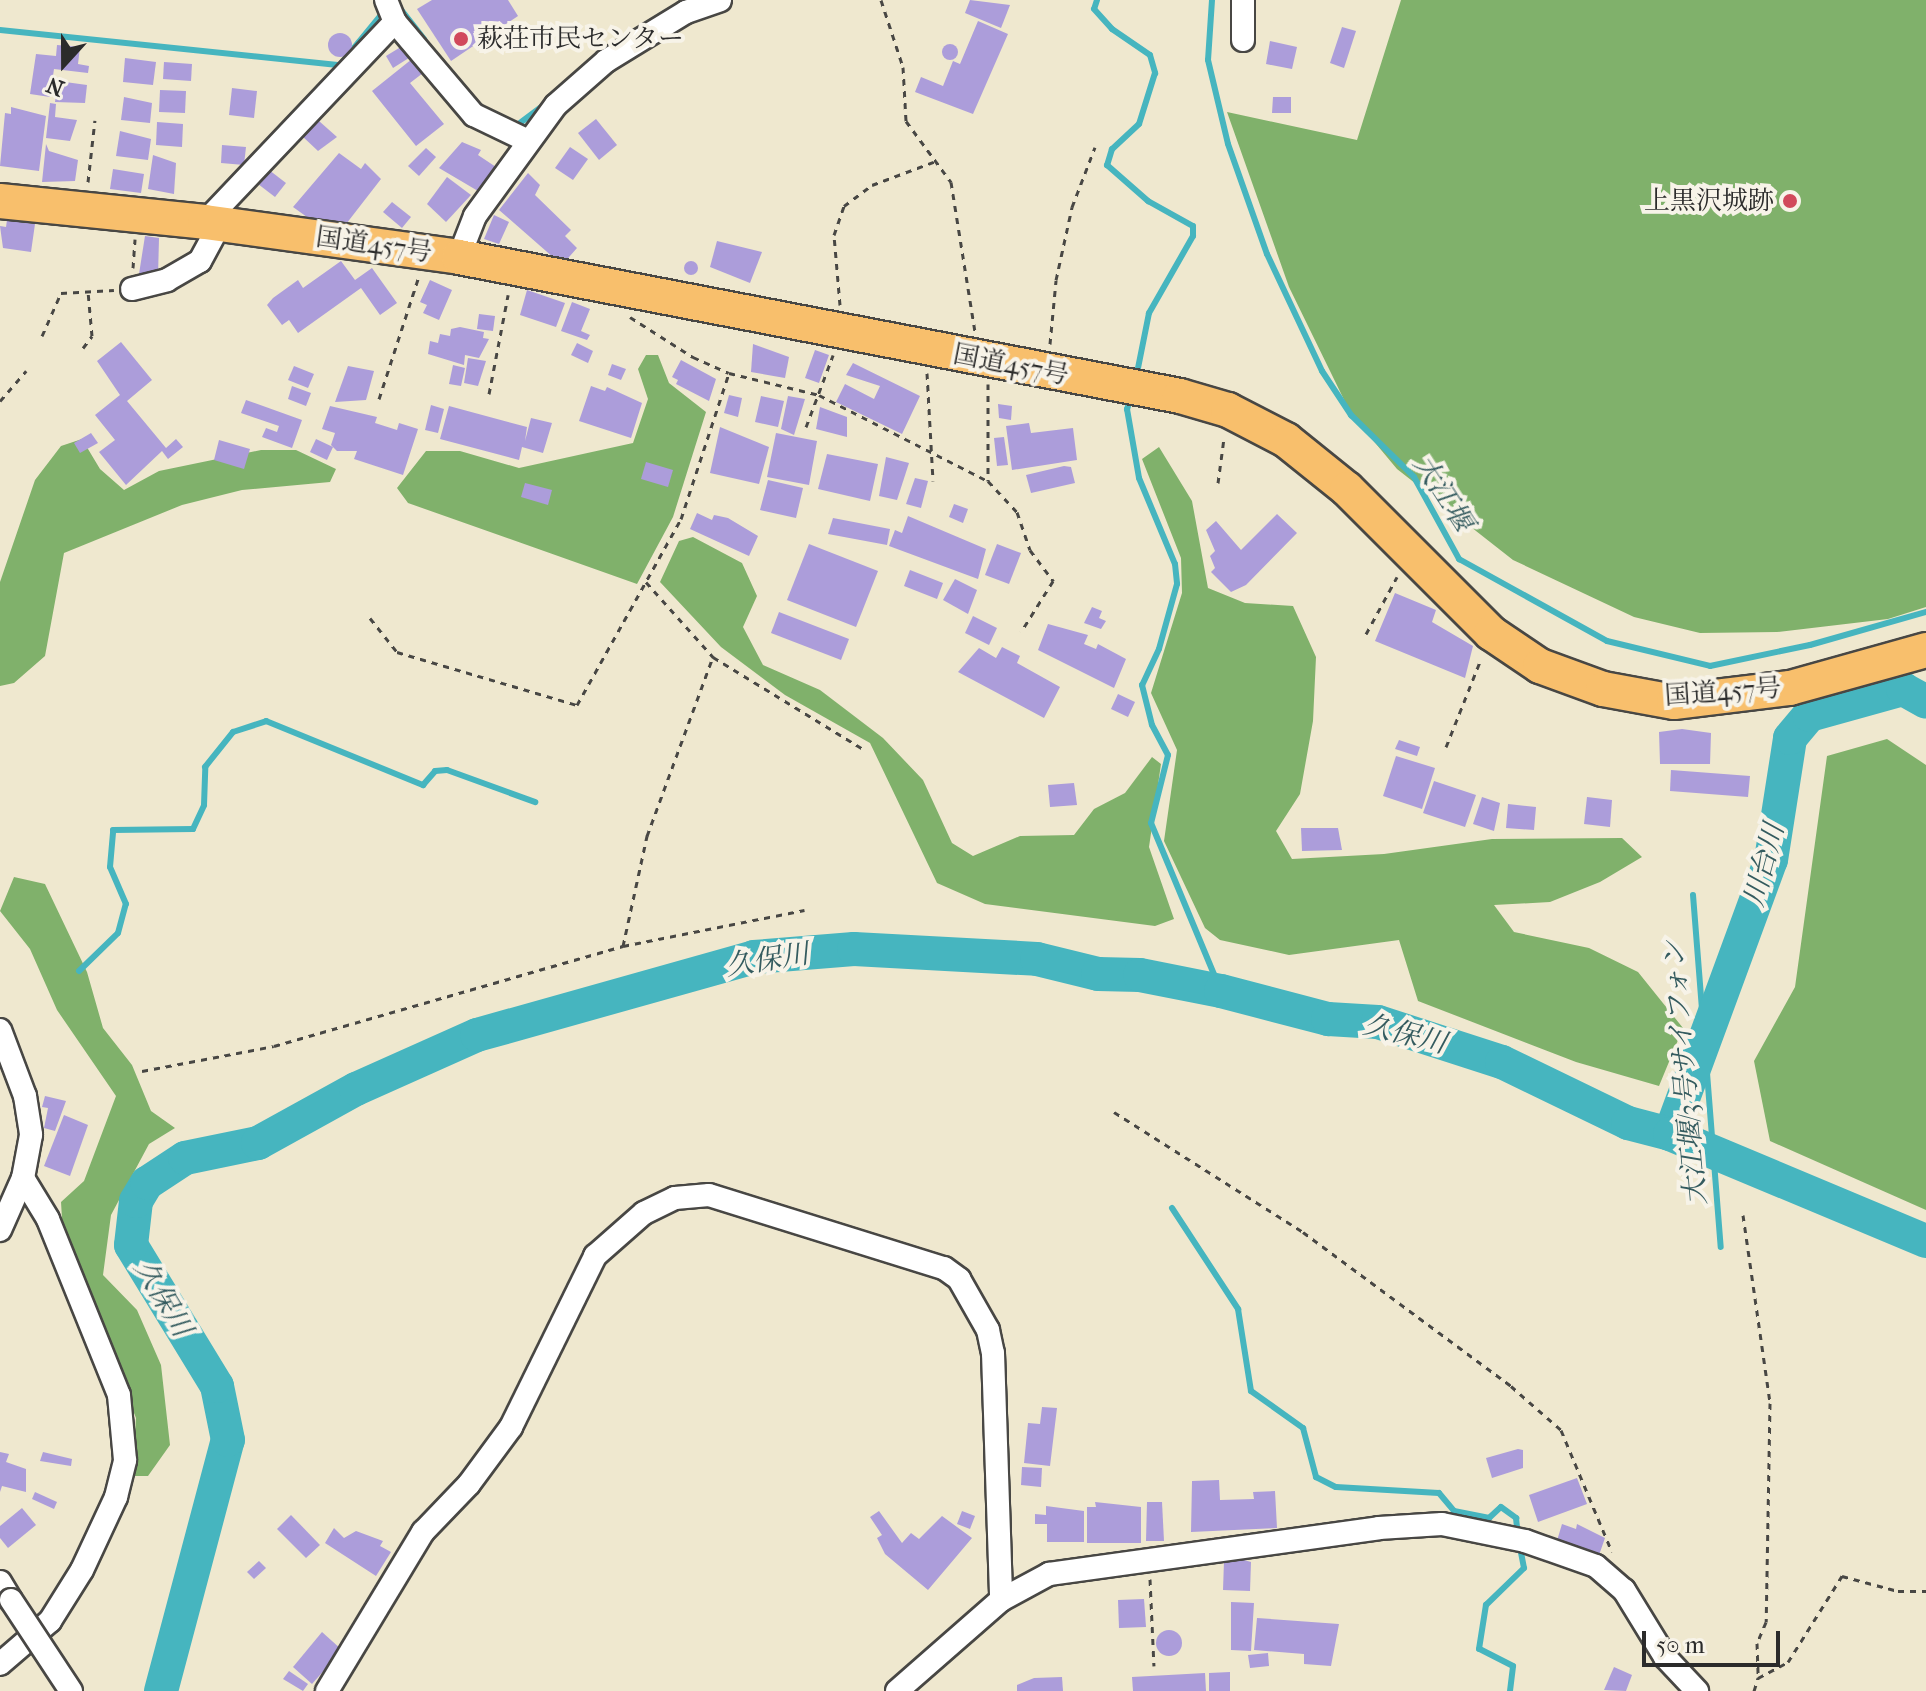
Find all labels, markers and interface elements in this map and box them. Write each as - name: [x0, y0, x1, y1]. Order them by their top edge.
- place label: 萩荘市民センター: [477, 23, 685, 55]
- north arrow: [24, 24, 104, 104]
- marker: 萩荘市民センター: [452, 30, 470, 48]
- text: N: [43, 71, 68, 102]
- place label: 上黒沢城跡: [1644, 185, 1774, 217]
- marker: 上黒沢城跡: [1781, 192, 1799, 210]
- street label: 国道457号: [314, 221, 434, 269]
- street label: 国道457号: [951, 339, 1071, 391]
- water label: 大江堰: [1406, 449, 1480, 537]
- street label: 国道457号: [1664, 672, 1782, 712]
- water label: 川台川: [1737, 820, 1791, 910]
- water label: 久保川: [723, 937, 811, 983]
- water label: 大江堰/3号サイフォン: [1657, 937, 1713, 1209]
- water label: 久保川: [1360, 1008, 1450, 1060]
- water label: 久保川: [127, 1253, 199, 1343]
- scale bar: [1646, 1615, 1784, 1665]
- text: 50 m: [1656, 1631, 1705, 1659]

